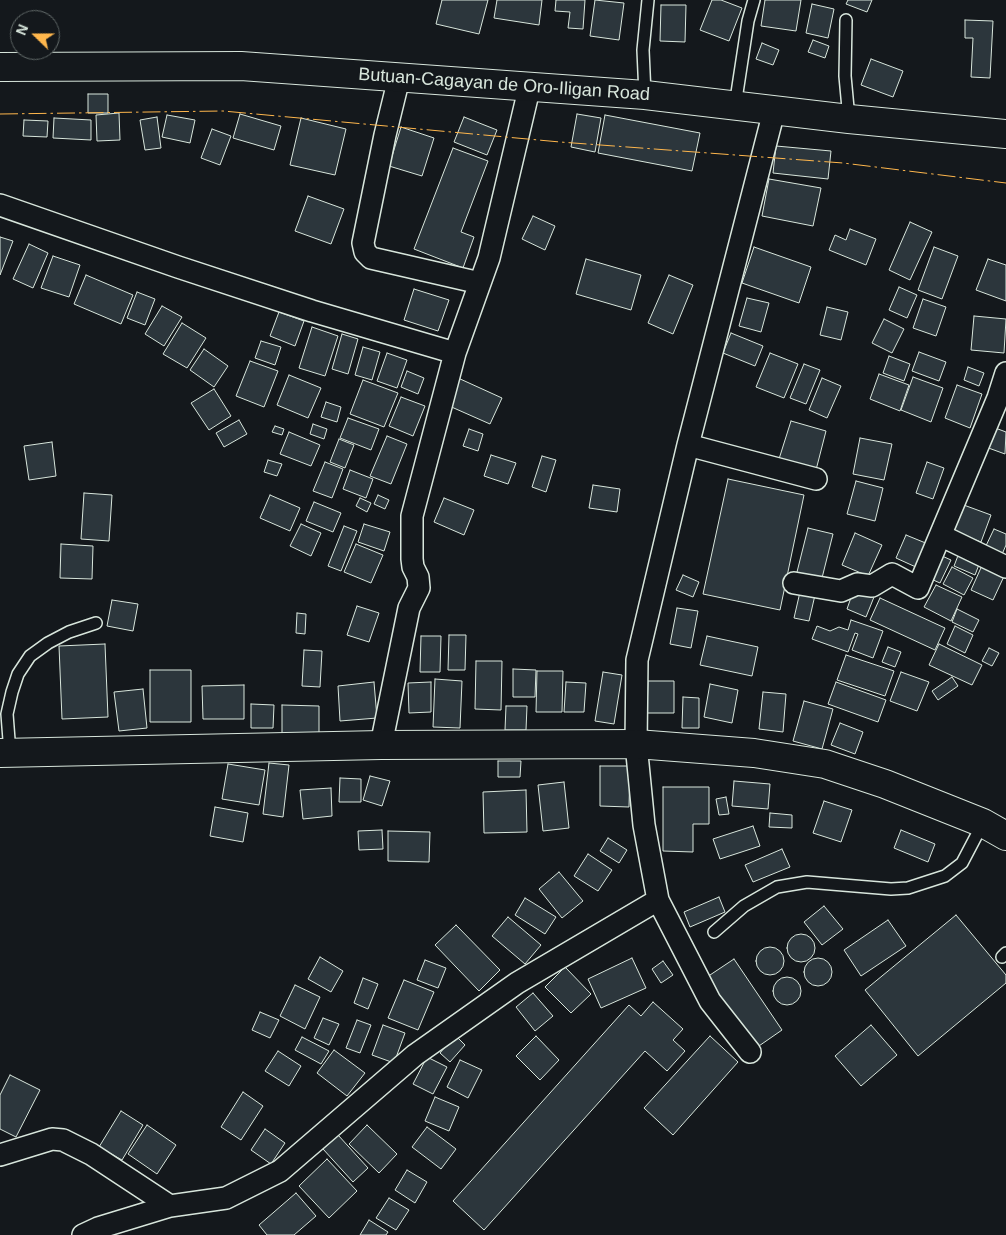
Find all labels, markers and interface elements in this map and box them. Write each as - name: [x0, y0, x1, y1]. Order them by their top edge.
- north arrow: [10, 10, 60, 60]
- text: N: [13, 22, 31, 37]
- street label: Butuan-Cagayan de Oro-Iligan Road: [358, 64, 650, 106]

